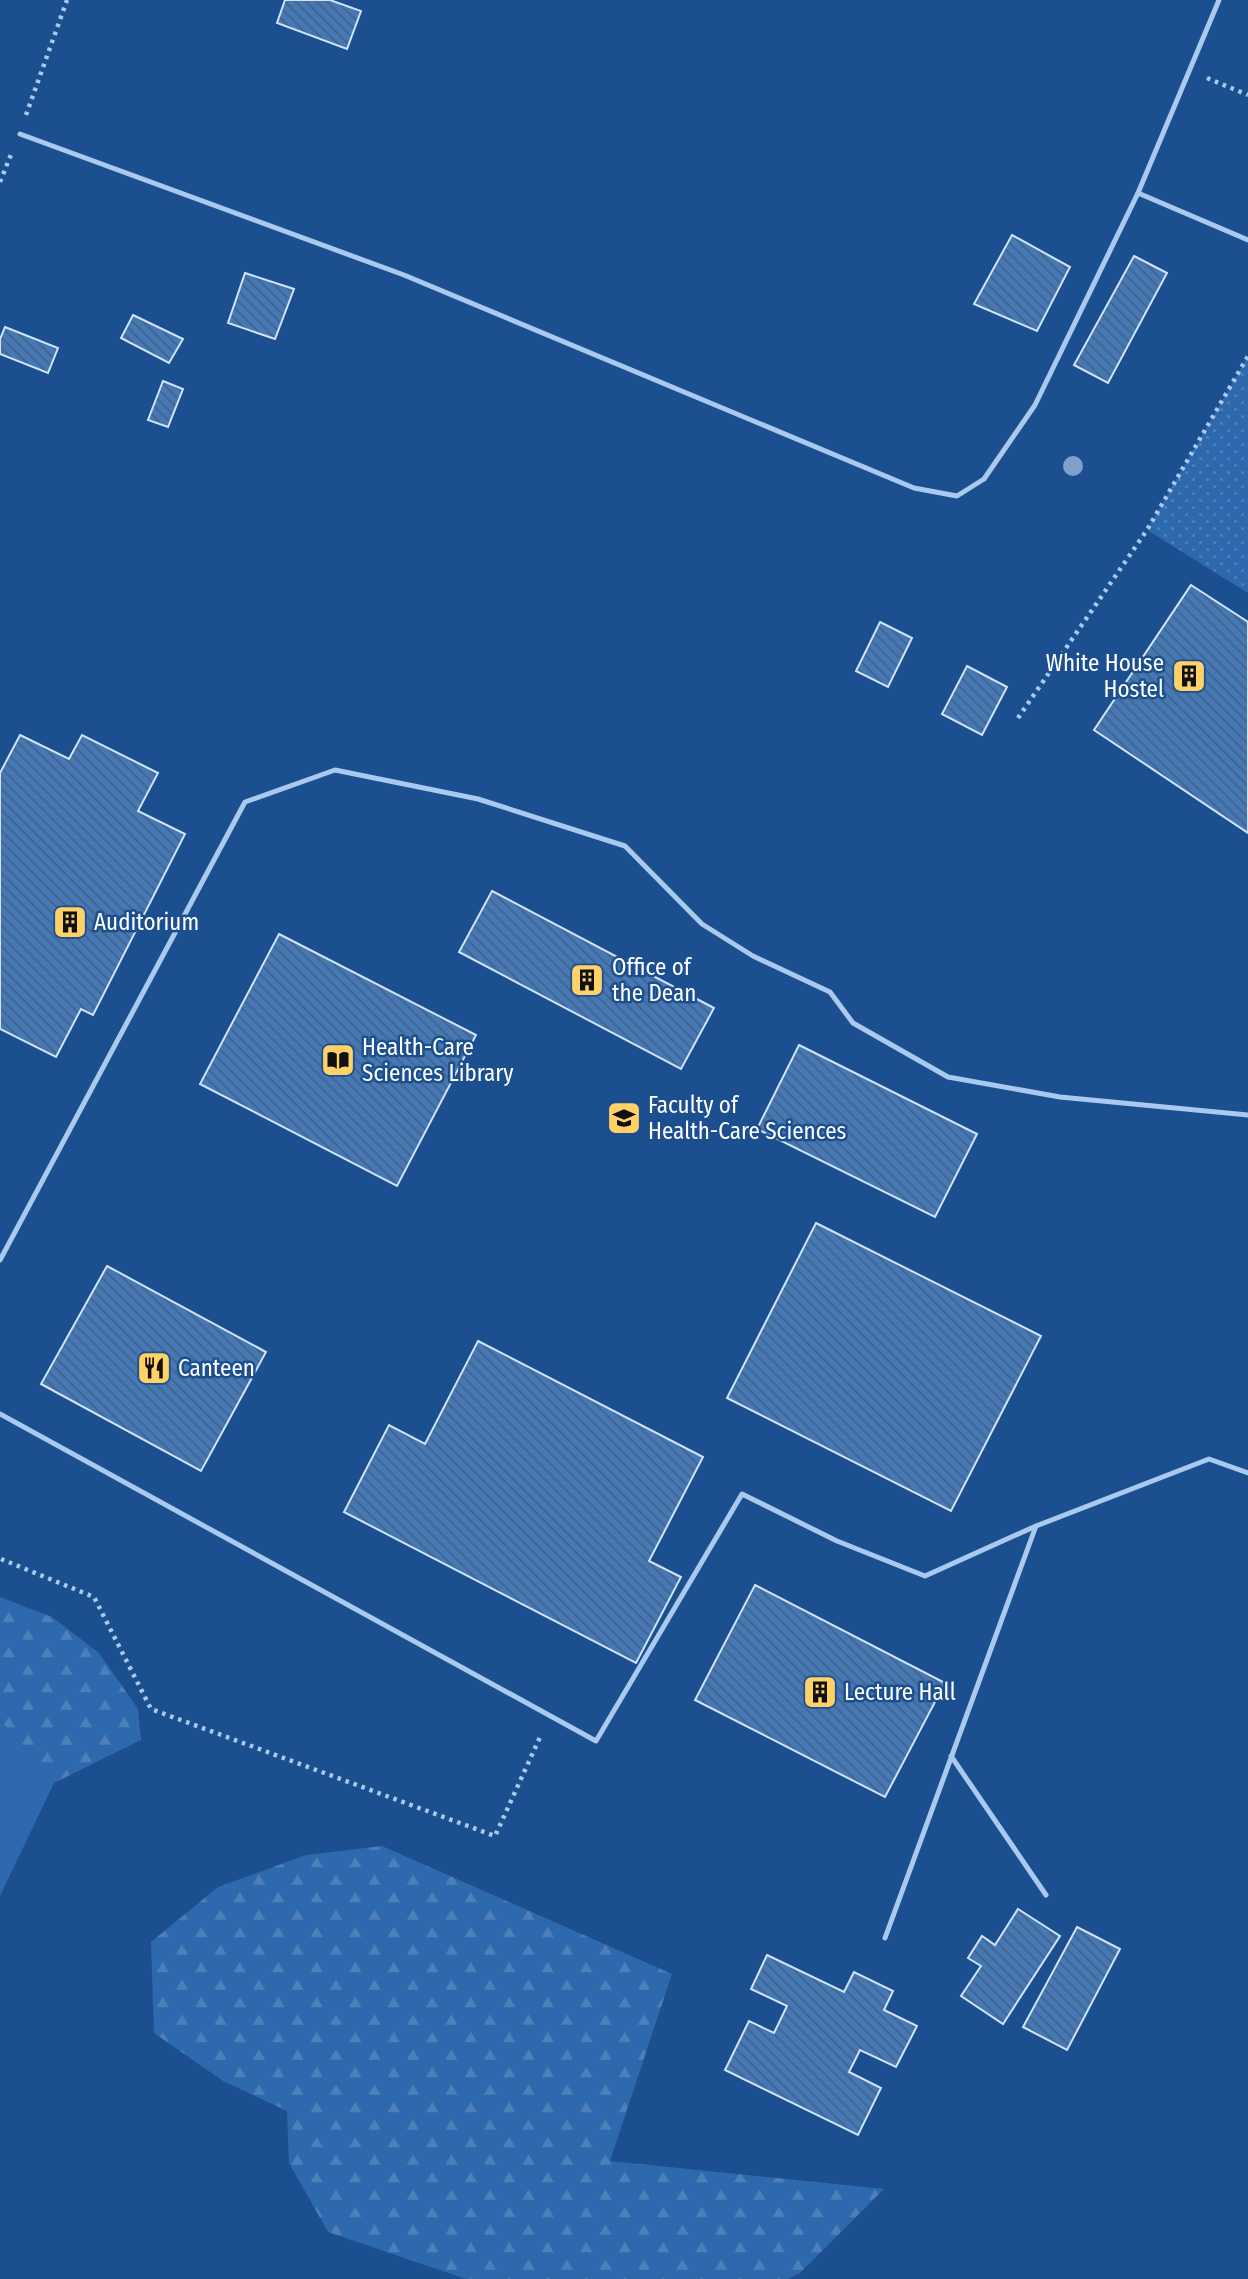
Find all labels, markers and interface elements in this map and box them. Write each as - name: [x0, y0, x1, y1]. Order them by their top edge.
- place label: White House Hostel: [1046, 649, 1164, 703]
- building icon: White House Hostel: [1170, 657, 1208, 695]
- building icon: Auditorium: [51, 903, 89, 941]
- place label: Auditorium: [94, 908, 199, 936]
- place label: Office of the Dean: [612, 953, 696, 1007]
- building icon: Office of the Dean: [568, 961, 606, 999]
- place label: Health-Care Sciences Library: [362, 1033, 514, 1087]
- library icon: Health-Care Sciences Library: [319, 1041, 357, 1079]
- place label: Faculty of Health-Care Sciences: [648, 1091, 847, 1145]
- school or university icon: Faculty of Health-Care Sciences: [605, 1099, 643, 1137]
- restaurant icon: Canteen: [135, 1349, 173, 1387]
- place label: Canteen: [178, 1354, 255, 1382]
- building icon: Lecture Hall: [801, 1673, 839, 1711]
- place label: Lecture Hall: [844, 1678, 956, 1706]

